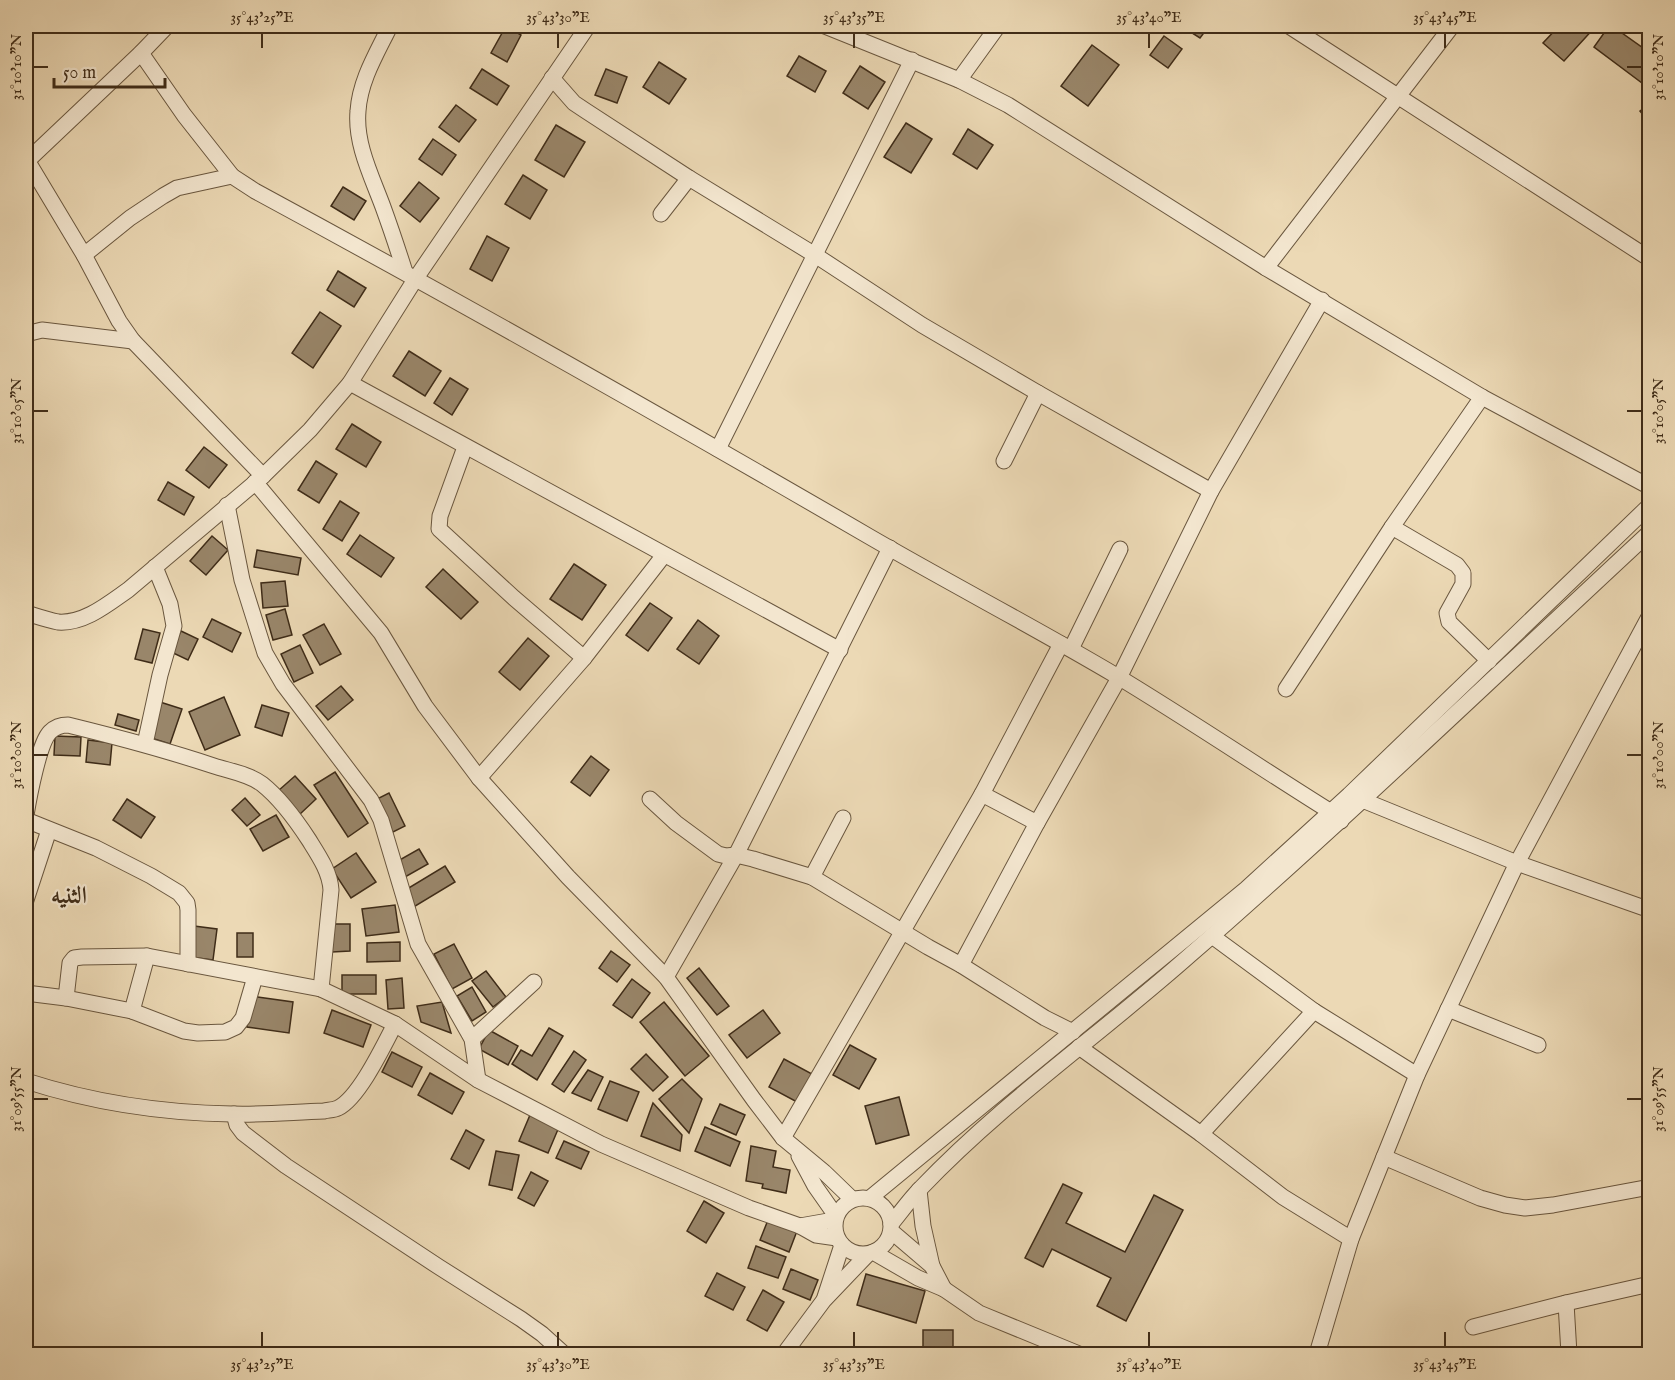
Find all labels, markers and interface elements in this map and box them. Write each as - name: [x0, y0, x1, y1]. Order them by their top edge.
- text: 35°43'25"E: [230, 8, 294, 27]
- text: 35°43'30"E: [526, 8, 590, 27]
- text: 35°43'35"E: [823, 8, 885, 27]
- text: 35°43'40"E: [1116, 8, 1182, 27]
- text: 35°43'45"E: [1413, 8, 1477, 27]
- text: 31°10'10"N: [7, 34, 26, 100]
- text: 31°10'10"N: [1649, 34, 1668, 100]
- scale bar: [54, 51, 165, 89]
- text: 50 m: [63, 62, 96, 85]
- text: 31°10'05"N: [7, 378, 26, 444]
- text: 31°10'05"N: [1649, 378, 1668, 444]
- text: 31°10'00"N: [7, 721, 26, 789]
- text: 31°10'00"N: [1649, 721, 1668, 789]
- district label: الثنيه: [51, 881, 87, 912]
- text: 31°09'55"N: [7, 1066, 26, 1132]
- text: 31°09'55"N: [1649, 1066, 1668, 1132]
- text: 35°43'25"E: [230, 1355, 294, 1374]
- text: 35°43'30"E: [526, 1355, 590, 1374]
- text: 35°43'35"E: [823, 1355, 885, 1374]
- text: 35°43'40"E: [1116, 1355, 1182, 1374]
- text: 35°43'45"E: [1413, 1355, 1477, 1374]

